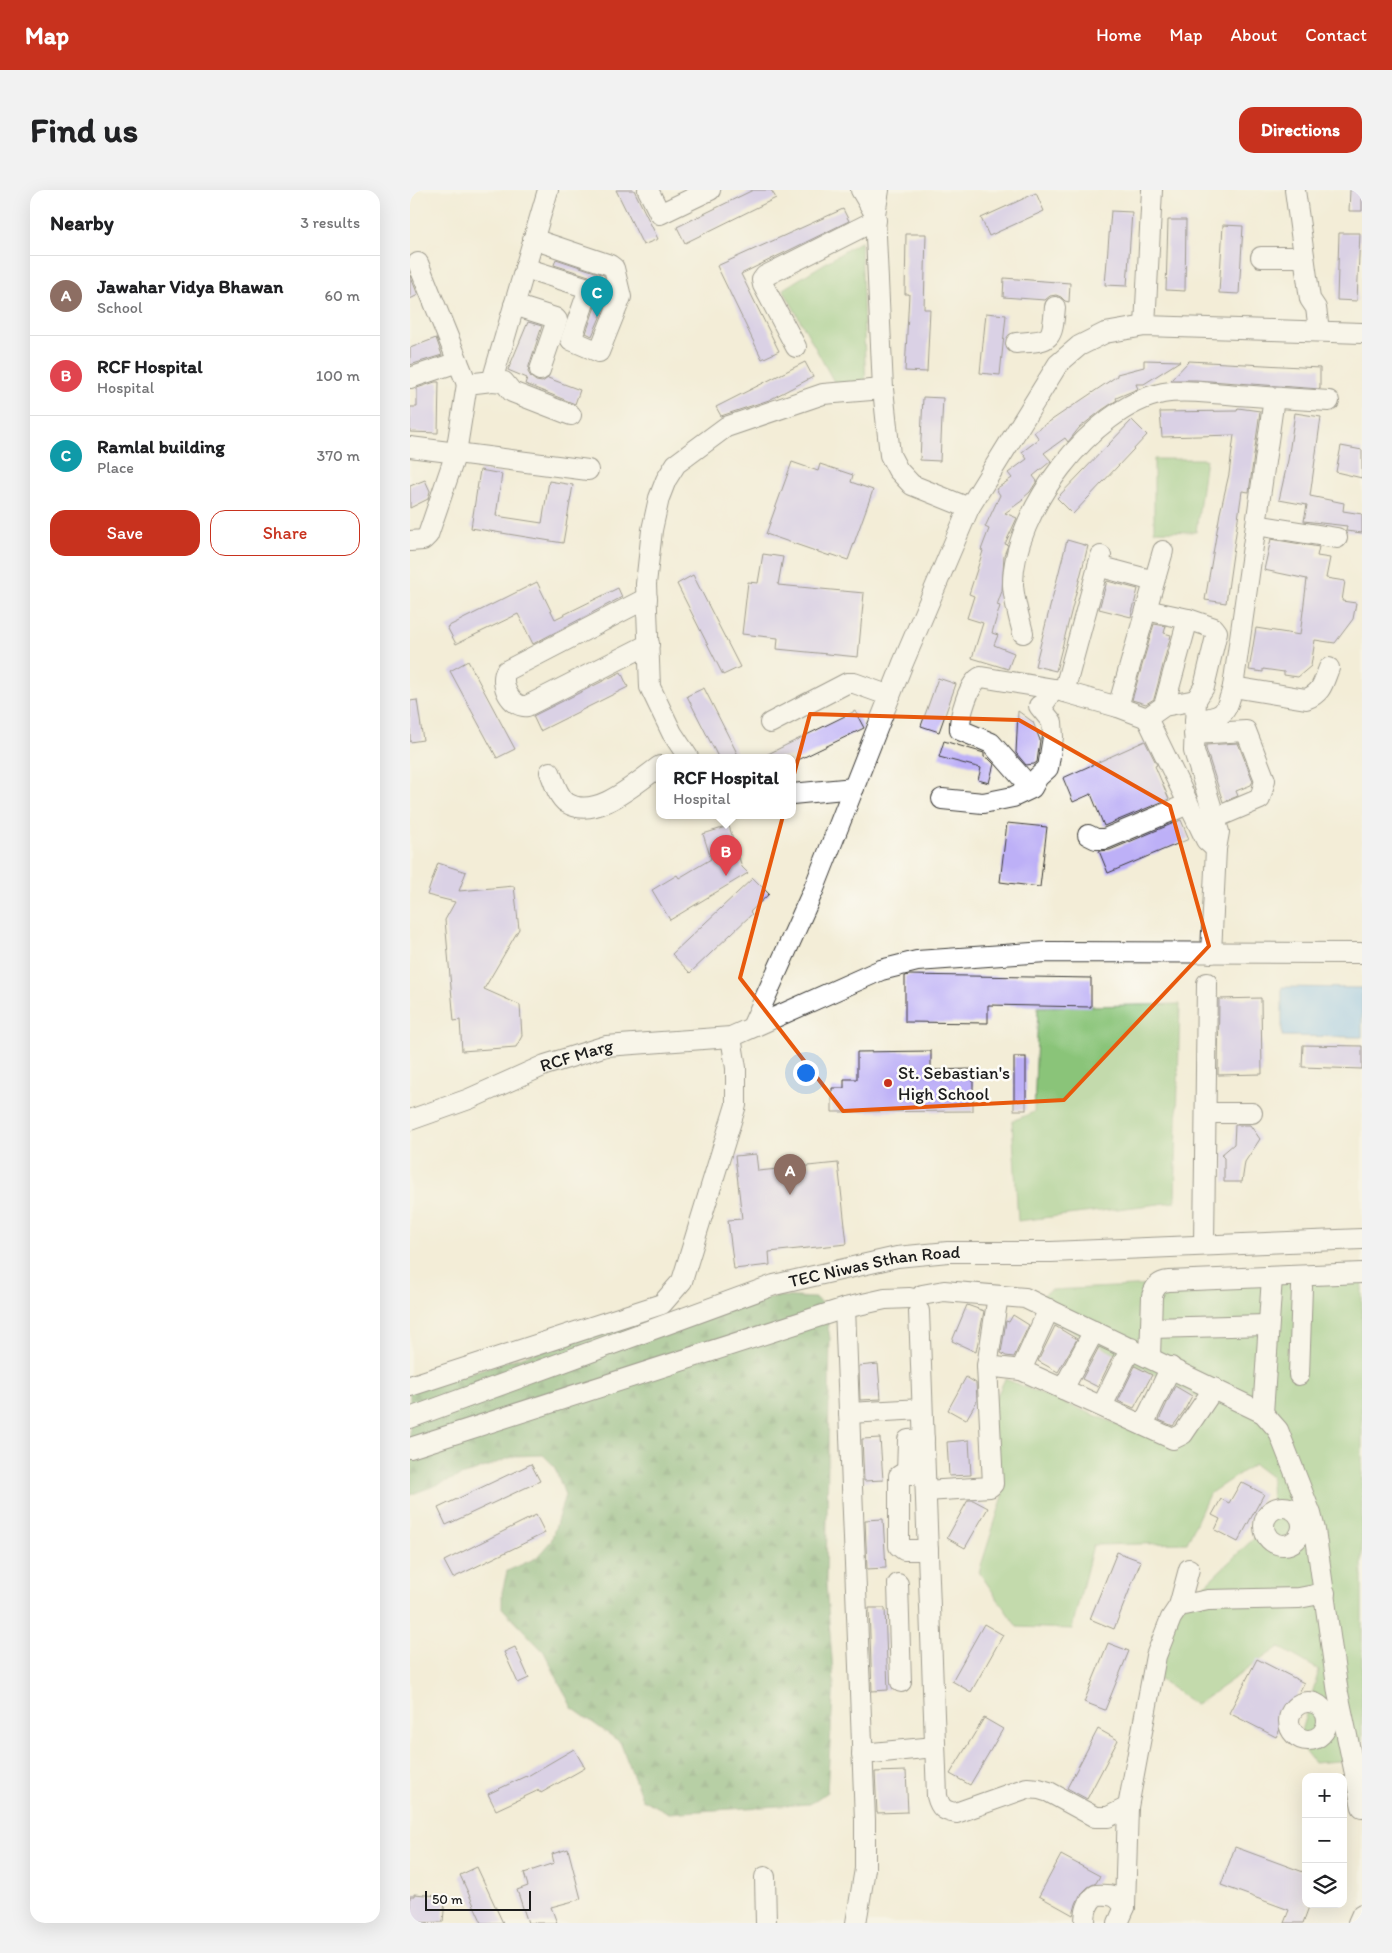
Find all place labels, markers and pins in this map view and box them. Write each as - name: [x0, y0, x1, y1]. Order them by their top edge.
- pin: C: [581, 276, 613, 317]
- pin: B: [710, 835, 742, 876]
- place label: St. Sebastian's High School: [898, 1062, 1010, 1105]
- marker: St. Sebastian's High School: [882, 1077, 894, 1089]
- pin: A: [774, 1154, 806, 1195]

